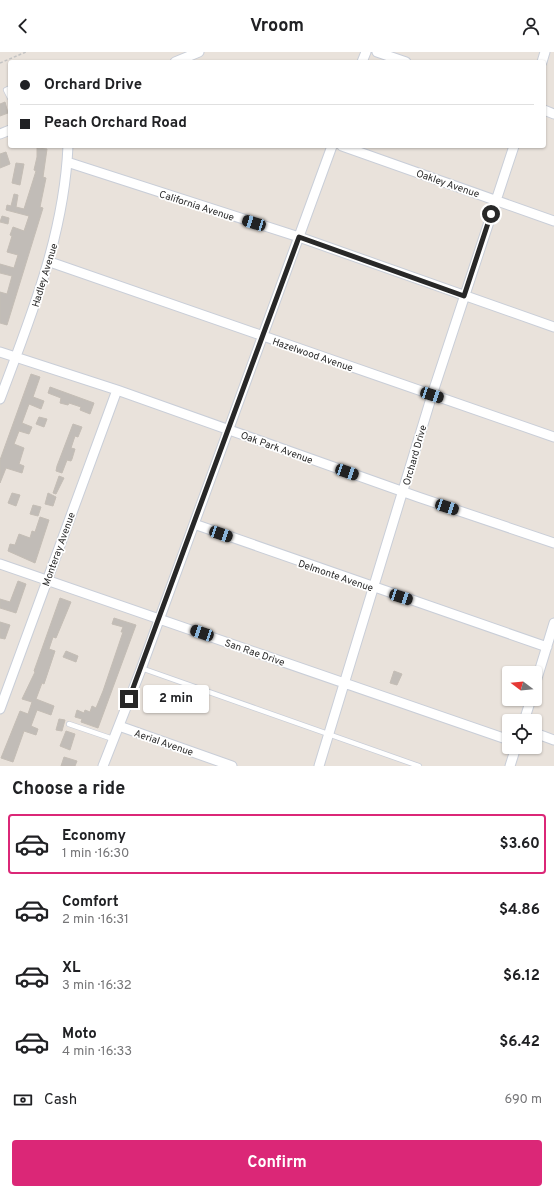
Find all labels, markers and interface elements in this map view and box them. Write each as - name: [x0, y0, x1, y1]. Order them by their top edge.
- icon: back: [12, 15, 34, 37]
- text: Vroom: [250, 15, 304, 38]
- icon: person: [520, 15, 542, 37]
- text: Orchard Drive: [44, 76, 142, 95]
- text: Peach Orchard Road: [44, 114, 187, 133]
- street label: Oakley Avenue: [414, 168, 481, 201]
- street label: California Avenue: [157, 188, 236, 225]
- route start: [482, 205, 500, 223]
- car: [241, 214, 267, 232]
- street label: Hadley Avenue: [30, 242, 61, 309]
- street label: Hazelwood Avenue: [270, 336, 355, 375]
- car: [419, 386, 445, 404]
- street label: Orchard Drive: [401, 424, 430, 487]
- street label: Oak Park Avenue: [239, 429, 314, 468]
- car: [334, 462, 360, 482]
- car: [434, 498, 460, 516]
- street label: Monteray Avenue: [40, 511, 79, 588]
- car: [208, 524, 234, 544]
- street label: Delmonte Avenue: [296, 557, 375, 595]
- car: [388, 588, 414, 606]
- car: [189, 623, 215, 643]
- street label: San Rae Drive: [223, 637, 286, 670]
- north arrow: [502, 666, 542, 706]
- map controls: [502, 666, 542, 754]
- callout: 2 min: [143, 685, 209, 713]
- route end: [120, 690, 138, 708]
- text: 2 min: [159, 691, 193, 707]
- button: locate: [502, 714, 542, 754]
- street label: Aerial Avenue: [132, 727, 195, 760]
- text: Choose a ride: [12, 778, 125, 801]
- icon: car: [14, 826, 50, 862]
- text: Economy: [62, 827, 126, 846]
- text: $3.60: [500, 835, 540, 854]
- text: 1 min · 16:30: [62, 846, 129, 862]
- icon: car: [14, 892, 50, 928]
- text: Comfort: [62, 893, 119, 912]
- text: $4.86: [499, 901, 540, 920]
- text: 2 min · 16:31: [62, 912, 129, 928]
- icon: car: [14, 958, 50, 994]
- text: XL: [62, 959, 80, 978]
- text: $6.12: [503, 967, 540, 986]
- text: 3 min · 16:32: [62, 978, 132, 994]
- icon: car: [14, 1024, 50, 1060]
- text: Moto: [62, 1025, 97, 1044]
- text: $6.42: [499, 1033, 540, 1052]
- text: 4 min · 16:33: [62, 1044, 132, 1060]
- icon: cash: [12, 1089, 34, 1111]
- text: Cash: [44, 1091, 77, 1110]
- text: 690 m: [505, 1092, 542, 1108]
- button: Confirm: [12, 1140, 542, 1186]

